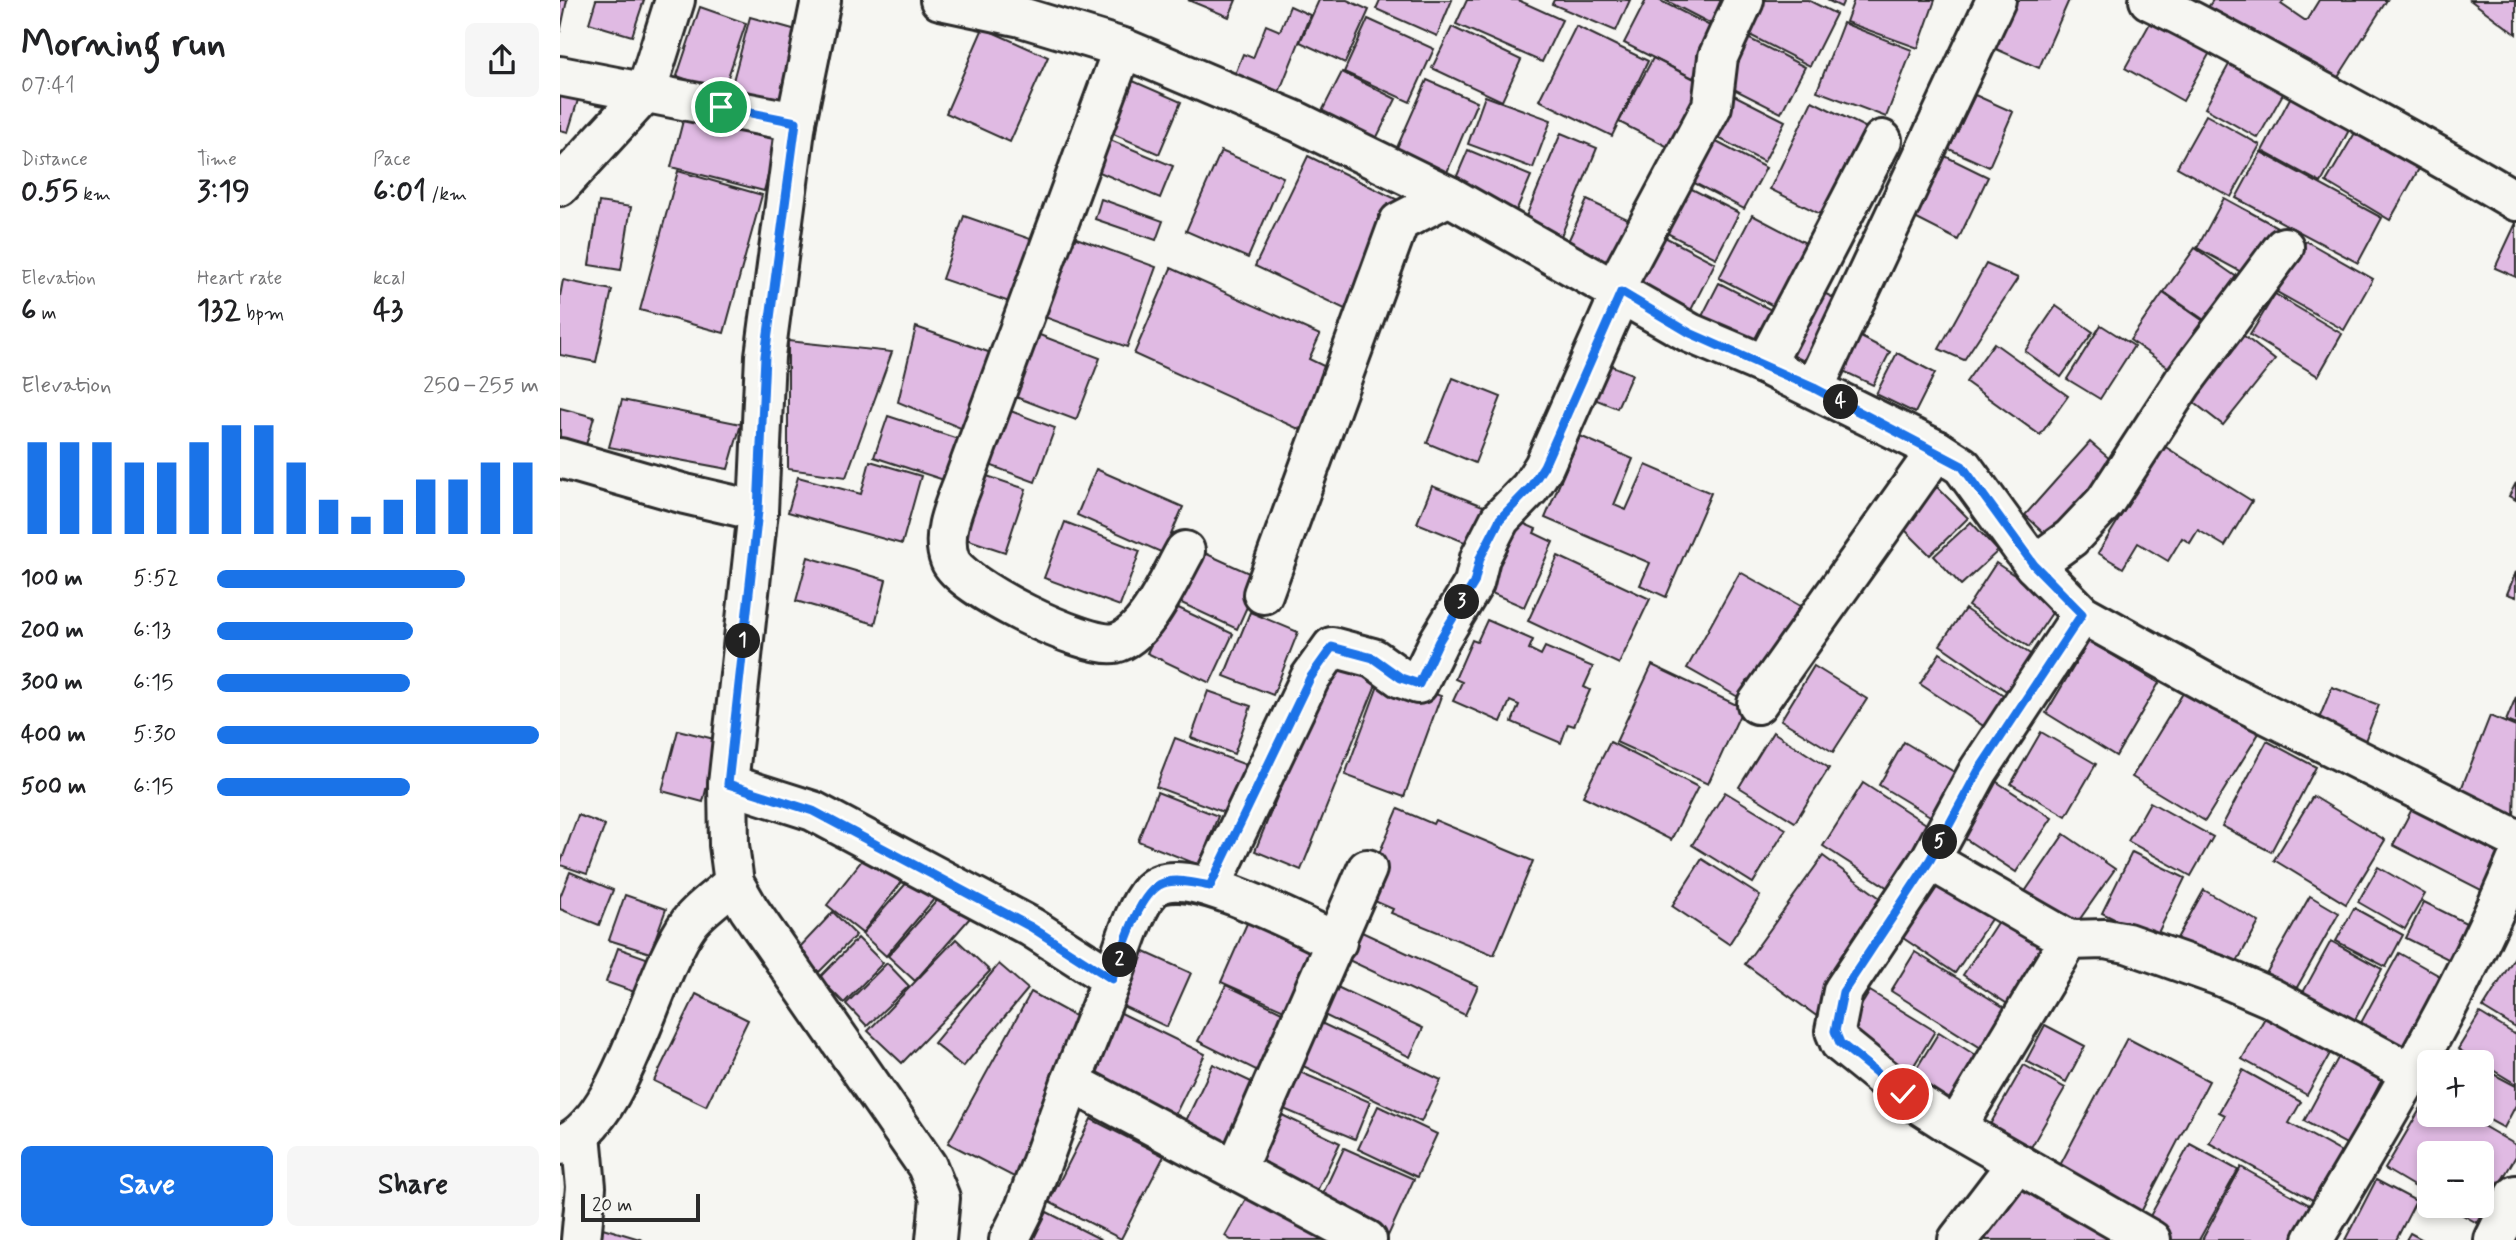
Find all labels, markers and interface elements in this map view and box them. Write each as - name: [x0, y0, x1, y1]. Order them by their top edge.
- text: Morning run: [21, 20, 226, 69]
- button: share: [465, 23, 539, 97]
- text: 07:41: [21, 71, 75, 101]
- pin: [691, 77, 751, 137]
- icon: arrive: [702, 88, 740, 126]
- text: Distance: [21, 147, 88, 172]
- text: Time: [197, 147, 237, 172]
- text: Pace: [373, 147, 411, 172]
- text: 0.55: [21, 172, 78, 211]
- text: 3:19: [197, 172, 250, 211]
- text: 6:01: [373, 172, 426, 211]
- text: km: [78, 182, 111, 207]
- text: /km: [426, 182, 467, 207]
- text: Elevation: [21, 266, 96, 291]
- text: Heart rate: [197, 266, 282, 291]
- text: kcal: [373, 266, 405, 291]
- text: 6: [21, 291, 36, 330]
- text: 132: [197, 291, 241, 330]
- text: 43: [373, 291, 403, 330]
- text: m: [36, 301, 57, 326]
- text: bpm: [241, 301, 284, 326]
- text: Elevation: [21, 371, 112, 401]
- text: 250–255 m: [423, 371, 539, 401]
- pin: 4: [1824, 384, 1858, 420]
- text: 4: [1835, 389, 1846, 414]
- text: 100 m: [21, 564, 83, 594]
- text: 5:52: [133, 564, 179, 594]
- pin: 3: [1444, 584, 1480, 620]
- text: 3: [1457, 589, 1466, 614]
- text: 200 m: [21, 616, 84, 646]
- text: 6:13: [133, 616, 171, 646]
- pin: 1: [726, 624, 760, 658]
- text: 1: [738, 628, 747, 653]
- text: 300 m: [21, 668, 83, 698]
- text: 6:15: [133, 668, 173, 698]
- text: 400 m: [21, 720, 86, 750]
- text: 5:30: [133, 720, 177, 750]
- text: 500 m: [21, 772, 86, 802]
- text: 6:15: [133, 772, 173, 802]
- pin: 5: [1922, 824, 1958, 860]
- text: 5: [1934, 829, 1945, 854]
- pin: 2: [1102, 942, 1138, 978]
- text: 2: [1115, 947, 1124, 972]
- map controls: [2417, 1050, 2494, 1218]
- button: +: [2417, 1050, 2494, 1127]
- pin: [1873, 1064, 1933, 1124]
- icon: check: [1884, 1075, 1922, 1113]
- button: −: [2417, 1141, 2494, 1218]
- button: Save: [21, 1146, 273, 1226]
- button: Share: [287, 1146, 539, 1226]
- scale bar: [581, 1191, 700, 1223]
- text: 20 m: [592, 1193, 632, 1218]

